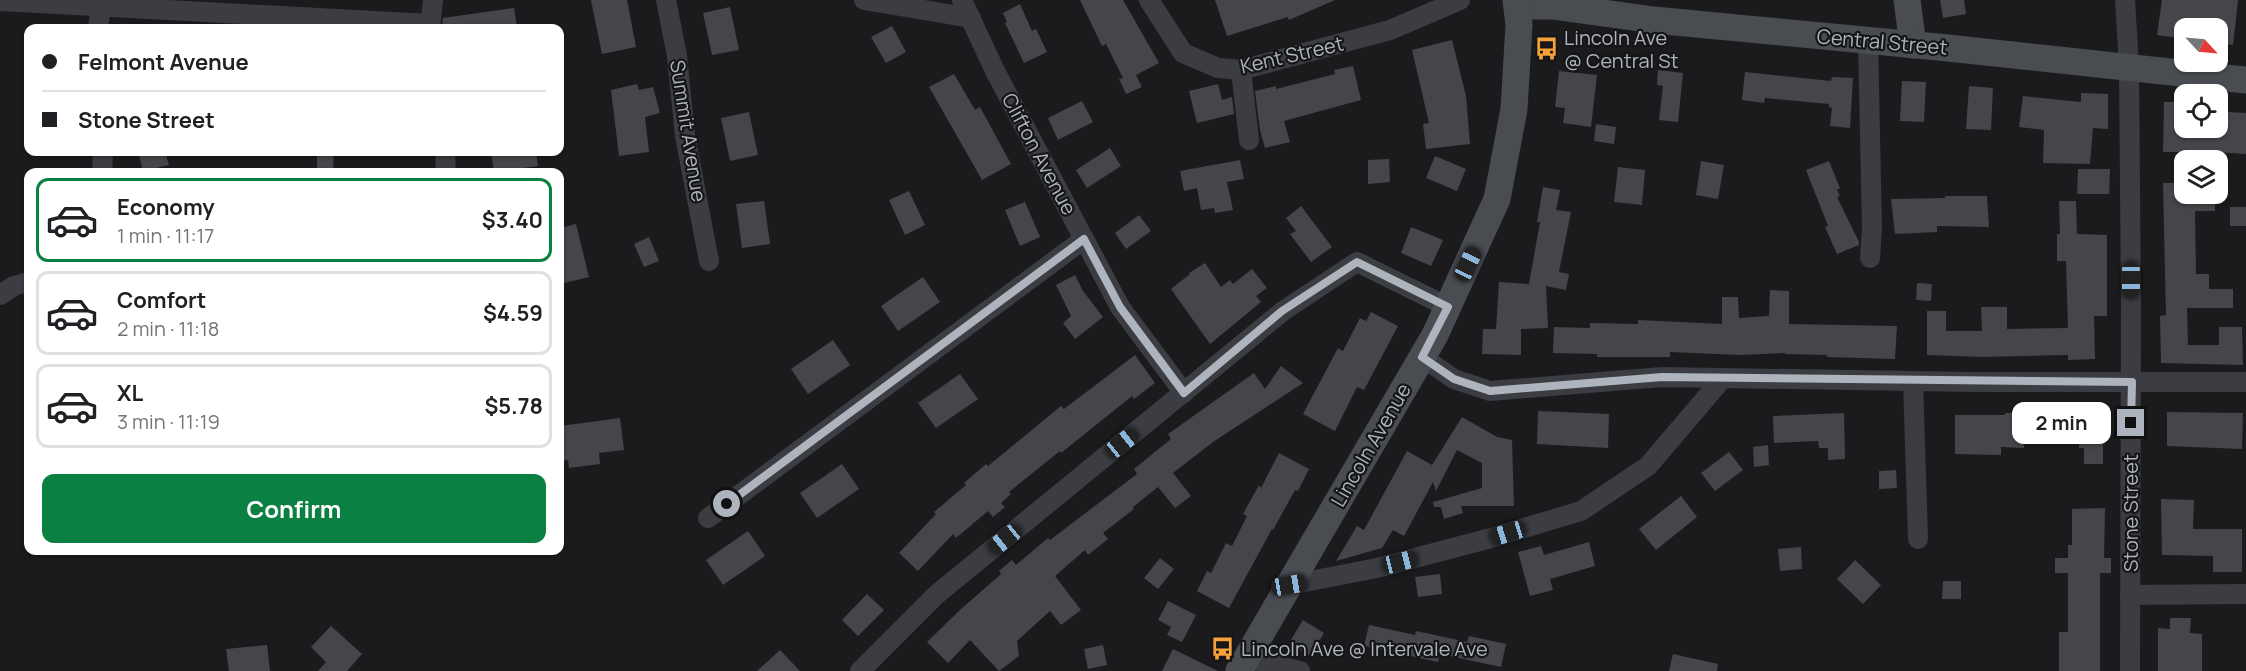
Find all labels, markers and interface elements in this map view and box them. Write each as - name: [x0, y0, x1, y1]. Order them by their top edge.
- north arrow: [2174, 18, 2228, 72]
- map controls: [2174, 18, 2228, 204]
- street label: Central Street: [1816, 22, 1948, 61]
- place label: Lincoln Ave @ Central St: [1564, 24, 1679, 74]
- street label: Kent Street: [1238, 30, 1346, 79]
- bus stop icon: Lincoln Ave @ Central St: [1533, 36, 1559, 62]
- text: Felmont Avenue: [78, 47, 249, 77]
- street label: Summit Avenue: [664, 58, 713, 204]
- button: locate: [2174, 84, 2228, 138]
- street label: Clifton Avenue: [996, 88, 1083, 219]
- text: Stone Street: [78, 105, 215, 135]
- button: layers: [2174, 150, 2228, 204]
- text: Economy: [117, 192, 215, 222]
- icon: car: [45, 193, 99, 247]
- text: $3.40: [482, 205, 543, 235]
- text: 1 min · 11:17: [117, 222, 214, 249]
- car: [1452, 244, 1484, 284]
- car: [2122, 262, 2140, 298]
- text: Comfort: [117, 285, 206, 315]
- icon: car: [45, 286, 99, 340]
- text: $4.59: [483, 298, 543, 328]
- text: 2 min · 11:18: [117, 315, 219, 342]
- text: XL: [117, 378, 143, 408]
- street label: Lincoln Avenue: [1324, 378, 1417, 511]
- icon: car: [45, 379, 99, 433]
- text: $5.78: [484, 391, 543, 421]
- callout: 2 min: [2011, 402, 2110, 444]
- text: 3 min · 11:19: [117, 408, 220, 435]
- text: 2 min: [2035, 409, 2088, 436]
- route end: [2117, 409, 2144, 436]
- car: [1102, 425, 1142, 461]
- street label: Stone Street: [2117, 454, 2144, 572]
- button: Confirm: [42, 474, 546, 543]
- route start: [713, 490, 740, 517]
- car: [1488, 519, 1528, 547]
- car: [985, 521, 1025, 557]
- car: [1380, 549, 1420, 575]
- car: [1270, 573, 1308, 597]
- place label: Lincoln Ave @ Intervale Ave: [1241, 635, 1488, 662]
- bus stop icon: Lincoln Ave @ Intervale Ave: [1210, 636, 1236, 662]

